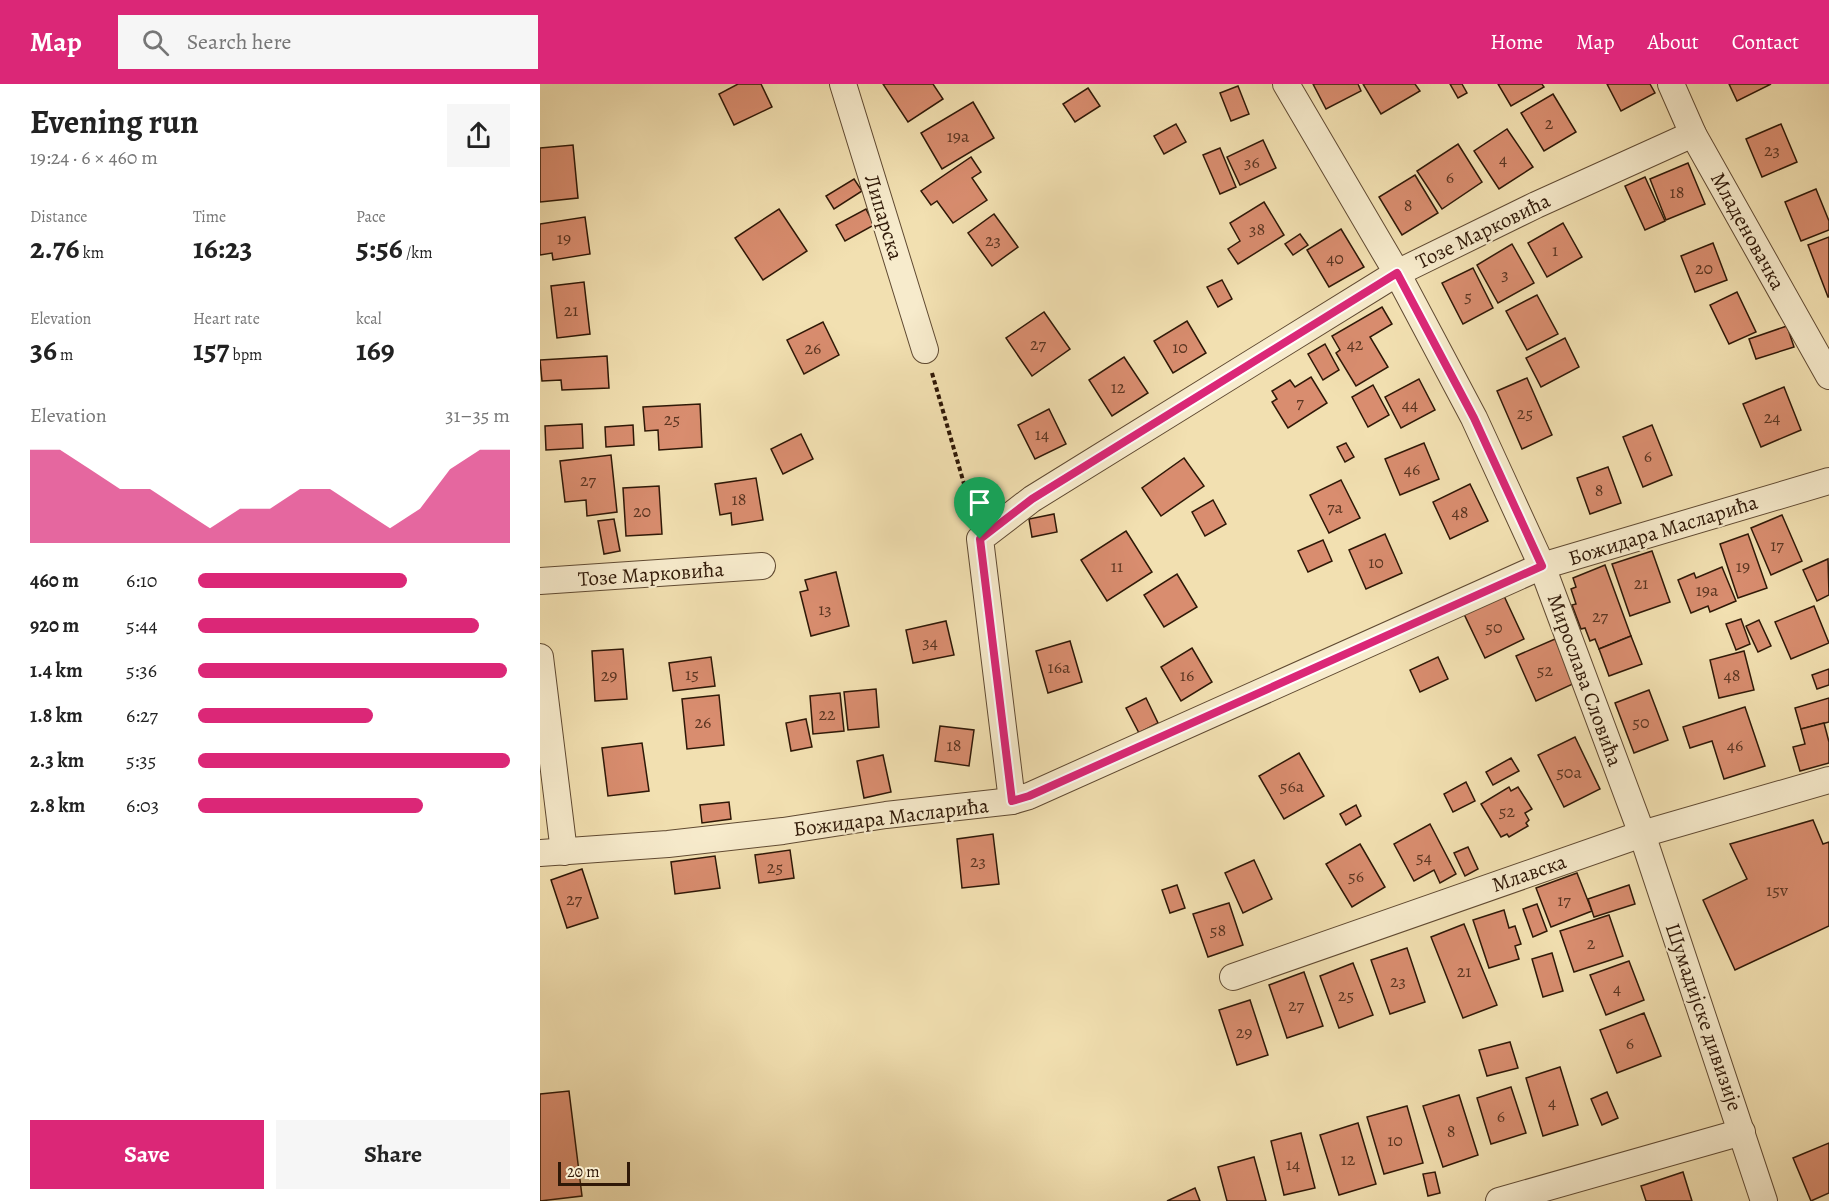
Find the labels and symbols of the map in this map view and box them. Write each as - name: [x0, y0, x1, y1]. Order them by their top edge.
- house number: 2: [1545, 111, 1554, 135]
- house number: 19a: [947, 124, 970, 148]
- house number: 23: [1764, 138, 1780, 162]
- house number: 4: [1499, 147, 1507, 171]
- house number: 36: [1244, 150, 1260, 174]
- house number: 6: [1446, 165, 1454, 189]
- street label: Младеновачка: [1704, 167, 1792, 295]
- street label: Липарска: [858, 171, 910, 263]
- house number: 18: [1670, 180, 1684, 204]
- street label: Тозе Марковића: [1411, 186, 1555, 276]
- house number: 8: [1404, 193, 1412, 217]
- house number: 38: [1249, 217, 1265, 241]
- house number: 19: [557, 226, 571, 250]
- house number: 23: [985, 228, 1001, 252]
- house number: 1: [1552, 238, 1558, 262]
- house number: 40: [1326, 246, 1344, 270]
- house number: 20: [1695, 256, 1713, 280]
- house number: 3: [1501, 262, 1509, 286]
- house number: 5: [1464, 284, 1472, 308]
- house number: 21: [564, 298, 578, 322]
- house number: 27: [1030, 332, 1046, 356]
- house number: 42: [1347, 332, 1364, 356]
- house number: 10: [1172, 335, 1188, 359]
- house number: 26: [805, 336, 821, 360]
- house number: 12: [1111, 375, 1126, 399]
- house number: 7: [1296, 390, 1304, 414]
- house number: 44: [1402, 392, 1418, 416]
- house number: 25: [1517, 401, 1533, 425]
- house number: 24: [1764, 405, 1780, 429]
- house number: 25: [664, 407, 680, 431]
- house number: 14: [1035, 422, 1049, 446]
- house number: 6: [1644, 444, 1652, 468]
- house number: 46: [1404, 457, 1420, 481]
- house number: 27: [580, 468, 596, 492]
- pin: [954, 477, 1005, 539]
- house number: 8: [1595, 478, 1603, 502]
- house number: 18: [732, 487, 746, 511]
- street label: Божидара Масларића: [1565, 488, 1761, 572]
- house number: 7a: [1327, 495, 1344, 519]
- house number: 20: [633, 499, 651, 523]
- house number: 48: [1452, 500, 1468, 524]
- house number: 17: [1770, 533, 1784, 557]
- house number: 10: [1368, 550, 1384, 574]
- house number: 11: [1111, 554, 1123, 578]
- house number: 19: [1736, 554, 1750, 578]
- street label: Тозе Марковића: [577, 555, 725, 593]
- house number: 21: [1634, 571, 1648, 595]
- house number: 19a: [1696, 578, 1719, 602]
- street label: Мирослава Словића: [1541, 590, 1629, 771]
- house number: 13: [818, 597, 832, 621]
- house number: 27: [1592, 604, 1608, 628]
- house number: 50: [1485, 615, 1503, 639]
- house number: 34: [922, 630, 938, 654]
- house number: 16a: [1048, 655, 1071, 679]
- house number: 52: [1537, 658, 1554, 682]
- house number: 15: [685, 662, 699, 686]
- house number: 29: [601, 663, 617, 687]
- house number: 16: [1180, 663, 1194, 687]
- house number: 48: [1724, 663, 1740, 687]
- house number: 22: [818, 702, 836, 726]
- house number: 26: [695, 710, 711, 734]
- house number: 50: [1632, 710, 1650, 734]
- house number: 18: [947, 733, 961, 757]
- house number: 46: [1727, 733, 1743, 757]
- house number: 50a: [1556, 760, 1582, 784]
- house number: 56a: [1280, 774, 1305, 798]
- street label: Божидара Масларића: [792, 791, 991, 843]
- house number: 52: [1499, 799, 1516, 823]
- house number: 54: [1416, 845, 1432, 869]
- street label: Млавска: [1488, 847, 1570, 899]
- house number: 23: [970, 849, 986, 873]
- house number: 25: [767, 855, 783, 879]
- house number: 56: [1348, 864, 1364, 888]
- house number: 15v: [1766, 878, 1789, 902]
- house number: 27: [566, 887, 582, 911]
- house number: 17: [1557, 888, 1571, 912]
- house number: 58: [1210, 918, 1226, 942]
- street label: Шумадијске дивизије: [1659, 919, 1749, 1115]
- house number: 2: [1587, 931, 1596, 955]
- house number: 21: [1457, 959, 1471, 983]
- house number: 23: [1390, 969, 1406, 993]
- house number: 4: [1613, 976, 1621, 1000]
- house number: 25: [1338, 983, 1354, 1007]
- house number: 27: [1288, 993, 1304, 1017]
- house number: 29: [1236, 1020, 1252, 1044]
- house number: 6: [1626, 1031, 1634, 1055]
- house number: 4: [1548, 1090, 1556, 1114]
- house number: 6: [1497, 1104, 1505, 1128]
- house number: 8: [1447, 1119, 1455, 1143]
- house number: 10: [1387, 1128, 1403, 1152]
- house number: 12: [1341, 1147, 1356, 1171]
- house number: 14: [1286, 1152, 1300, 1176]
- scale bar: [558, 1159, 630, 1186]

